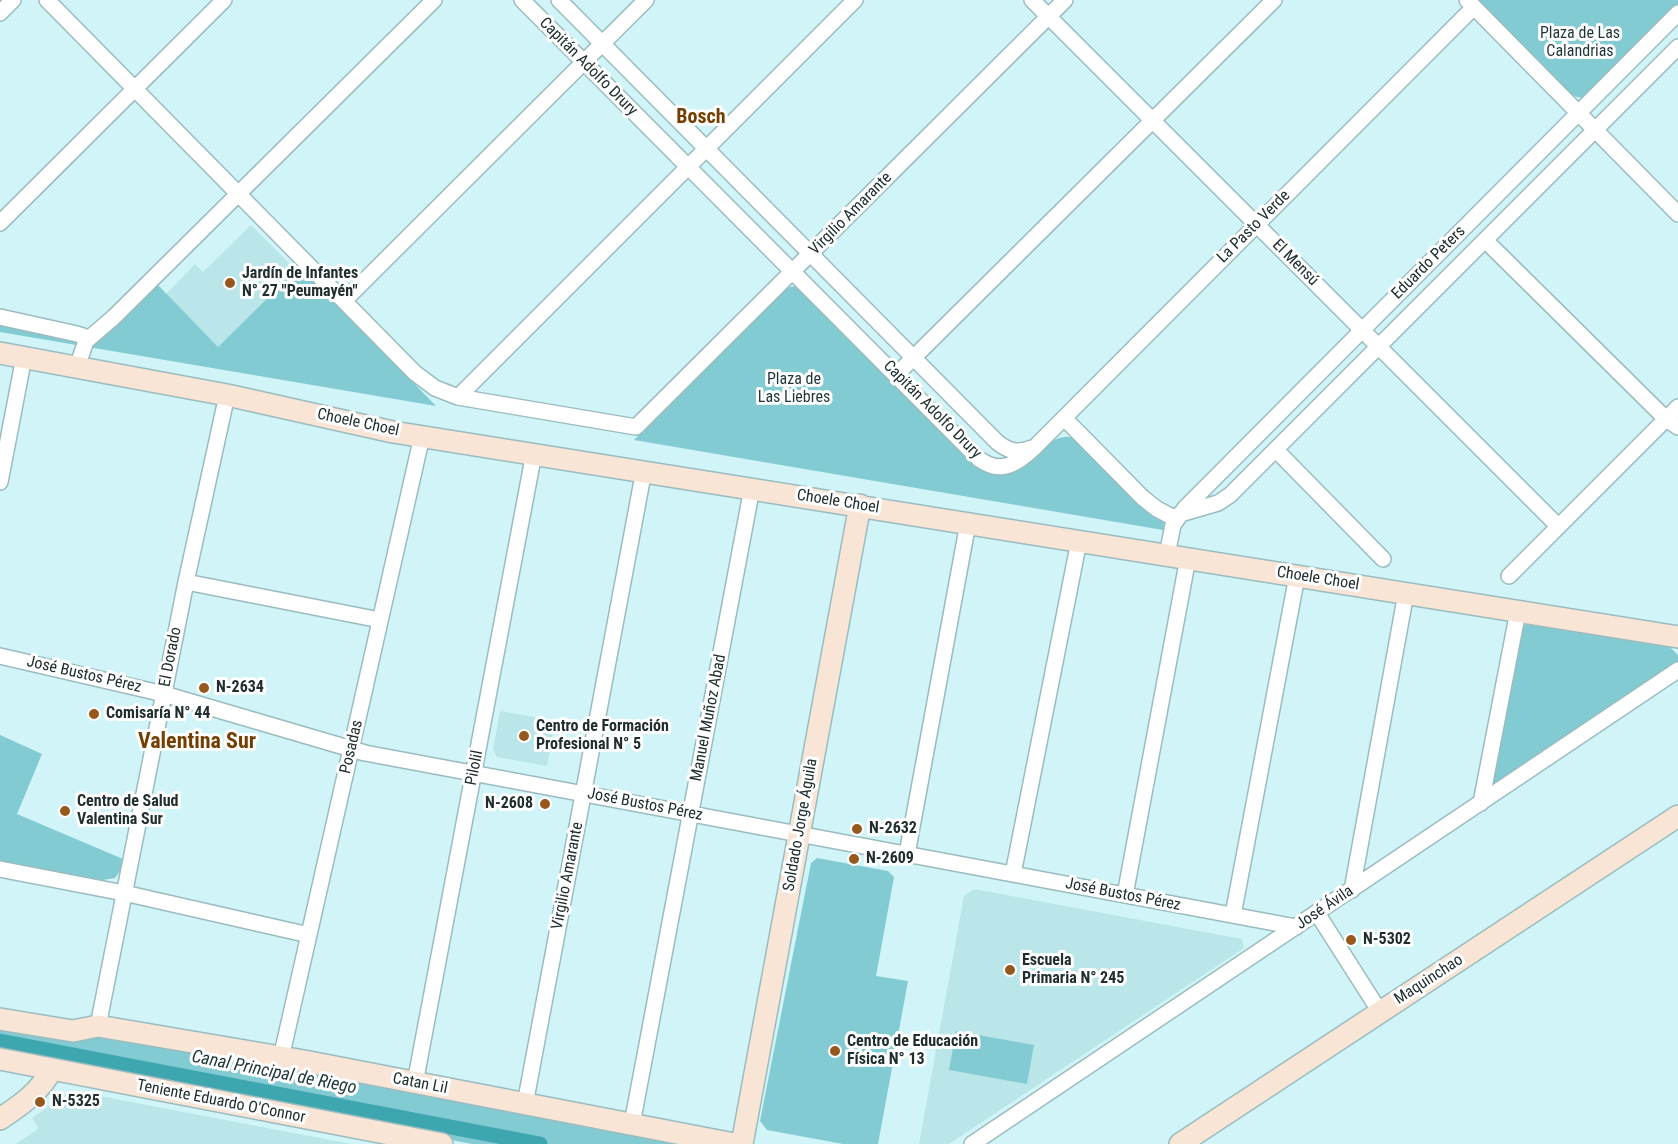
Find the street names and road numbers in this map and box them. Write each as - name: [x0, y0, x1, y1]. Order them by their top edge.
- street label: Capitán Adolfo Drury: [535, 14, 641, 120]
- street label: Virgilio Amarante: [806, 169, 896, 259]
- street label: La Pasto Verde: [1214, 187, 1294, 267]
- street label: Eduardo Peters: [1388, 222, 1470, 304]
- street label: El Mensú: [1268, 236, 1322, 290]
- street label: Capitán Adolfo Drury: [879, 357, 985, 463]
- street label: Choele Choel: [315, 405, 401, 441]
- street label: Choele Choel: [795, 486, 881, 518]
- street label: Choele Choel: [1275, 563, 1361, 595]
- street label: El Dorado: [156, 625, 186, 689]
- street label: José Bustos Pérez: [25, 652, 143, 698]
- street label: Manuel Muñoz Abad: [687, 653, 731, 783]
- street label: Posadas: [336, 718, 368, 776]
- street label: Pilolil: [462, 749, 488, 787]
- street label: Soldado Jorge Águila: [780, 757, 822, 893]
- street label: José Bustos Pérez: [586, 784, 704, 826]
- street label: Virgilio Amarante: [548, 821, 588, 931]
- street label: José Bustos Pérez: [1064, 874, 1182, 916]
- street label: José Ávila: [1293, 882, 1357, 934]
- street label: Maquinchao: [1391, 951, 1467, 1009]
- street label: Catan Lil: [391, 1069, 449, 1099]
- street label: Teniente Eduardo O'Connor: [135, 1076, 307, 1128]

